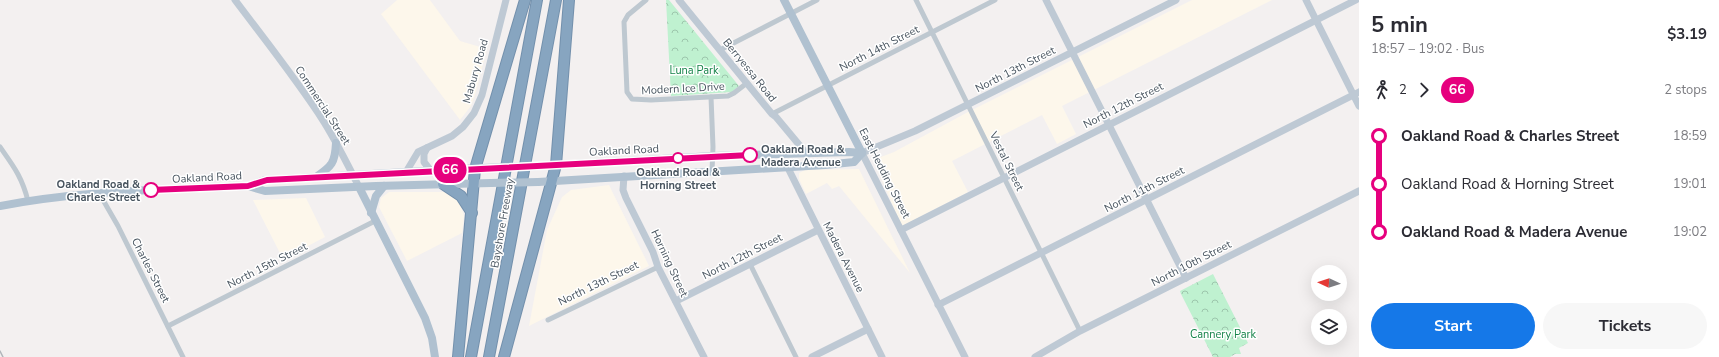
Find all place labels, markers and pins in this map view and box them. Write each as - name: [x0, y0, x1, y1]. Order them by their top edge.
- place label: Oakland Road & Madera Avenue: [761, 142, 845, 170]
- marker: Oakland Road & Madera Avenue: [742, 147, 758, 163]
- marker: Oakland Road & Horning Street: [672, 152, 684, 164]
- place label: Oakland Road & Horning Street: [636, 165, 721, 193]
- place label: Oakland Road & Charles Street: [57, 177, 141, 205]
- marker: Oakland Road & Charles Street: [143, 182, 159, 198]

